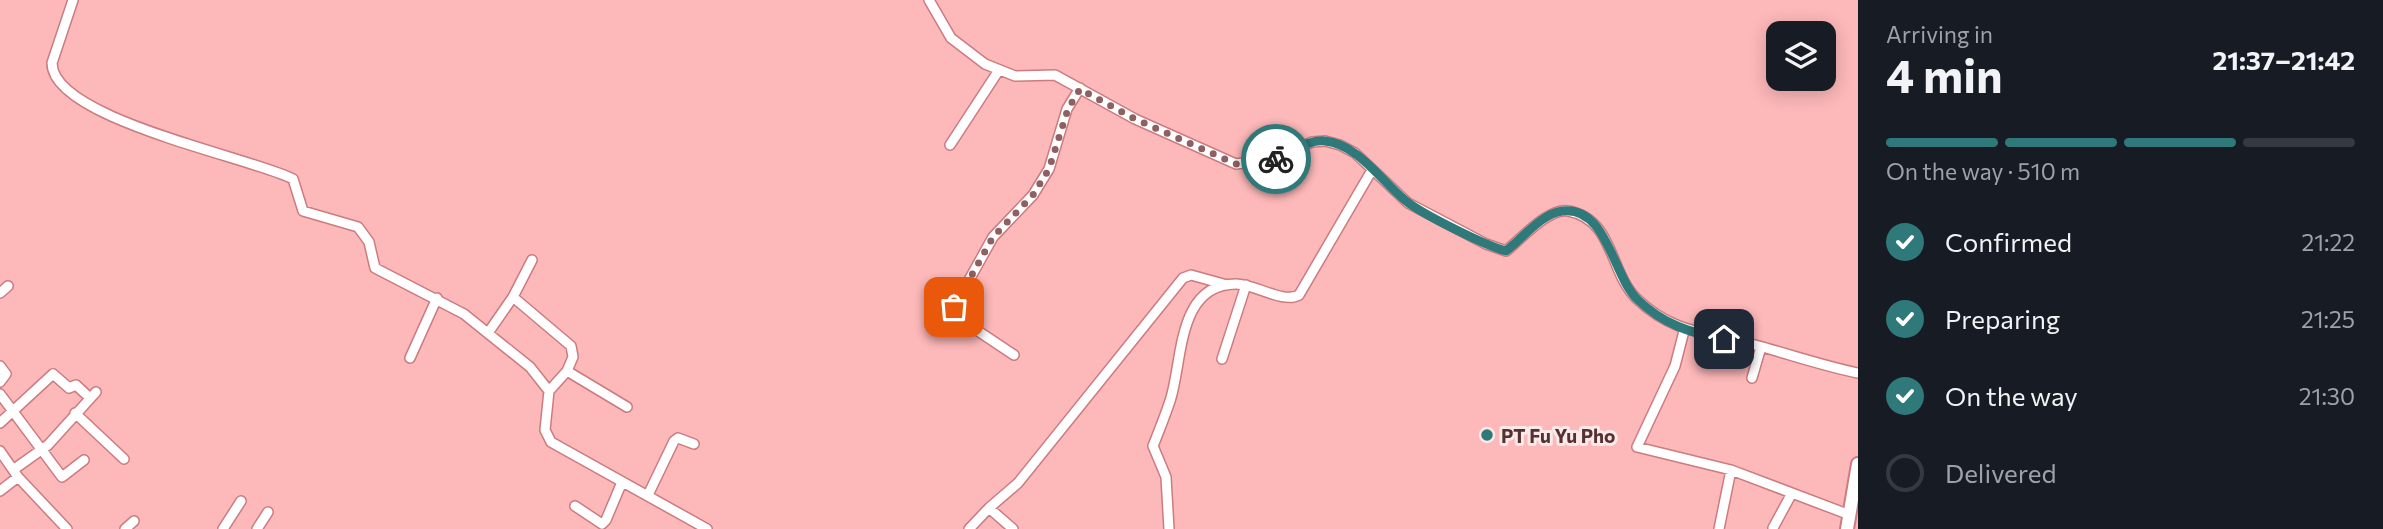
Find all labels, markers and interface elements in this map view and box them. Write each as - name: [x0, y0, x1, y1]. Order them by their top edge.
- text: Arriving in: [1886, 20, 1993, 48]
- map controls: [1766, 21, 1836, 91]
- button: layers: [1766, 21, 1836, 91]
- text: 21:37–21:42: [2212, 44, 2355, 75]
- text: 4 min: [1886, 46, 2003, 102]
- courier: [1241, 124, 1311, 194]
- icon: bike: [1257, 140, 1295, 178]
- text: On the way · 510 m: [1886, 157, 2080, 185]
- icon: check: [1886, 223, 1924, 261]
- text: Confirmed: [1945, 226, 2072, 257]
- text: 21:22: [2301, 228, 2355, 256]
- pin: [924, 277, 984, 337]
- icon: bag: [935, 288, 973, 326]
- icon: check: [1886, 300, 1924, 338]
- text: Preparing: [1945, 303, 2060, 334]
- text: 21:25: [2301, 305, 2355, 333]
- pin: [1694, 309, 1754, 369]
- icon: home: [1705, 320, 1743, 358]
- icon: check: [1886, 377, 1924, 415]
- text: On the way: [1945, 380, 2078, 411]
- text: 21:30: [2299, 382, 2355, 410]
- place label: PT Fu Yu Pho: [1501, 424, 1615, 447]
- marker: PT Fu Yu Pho: [1479, 427, 1495, 443]
- text: Delivered: [1945, 457, 2056, 488]

